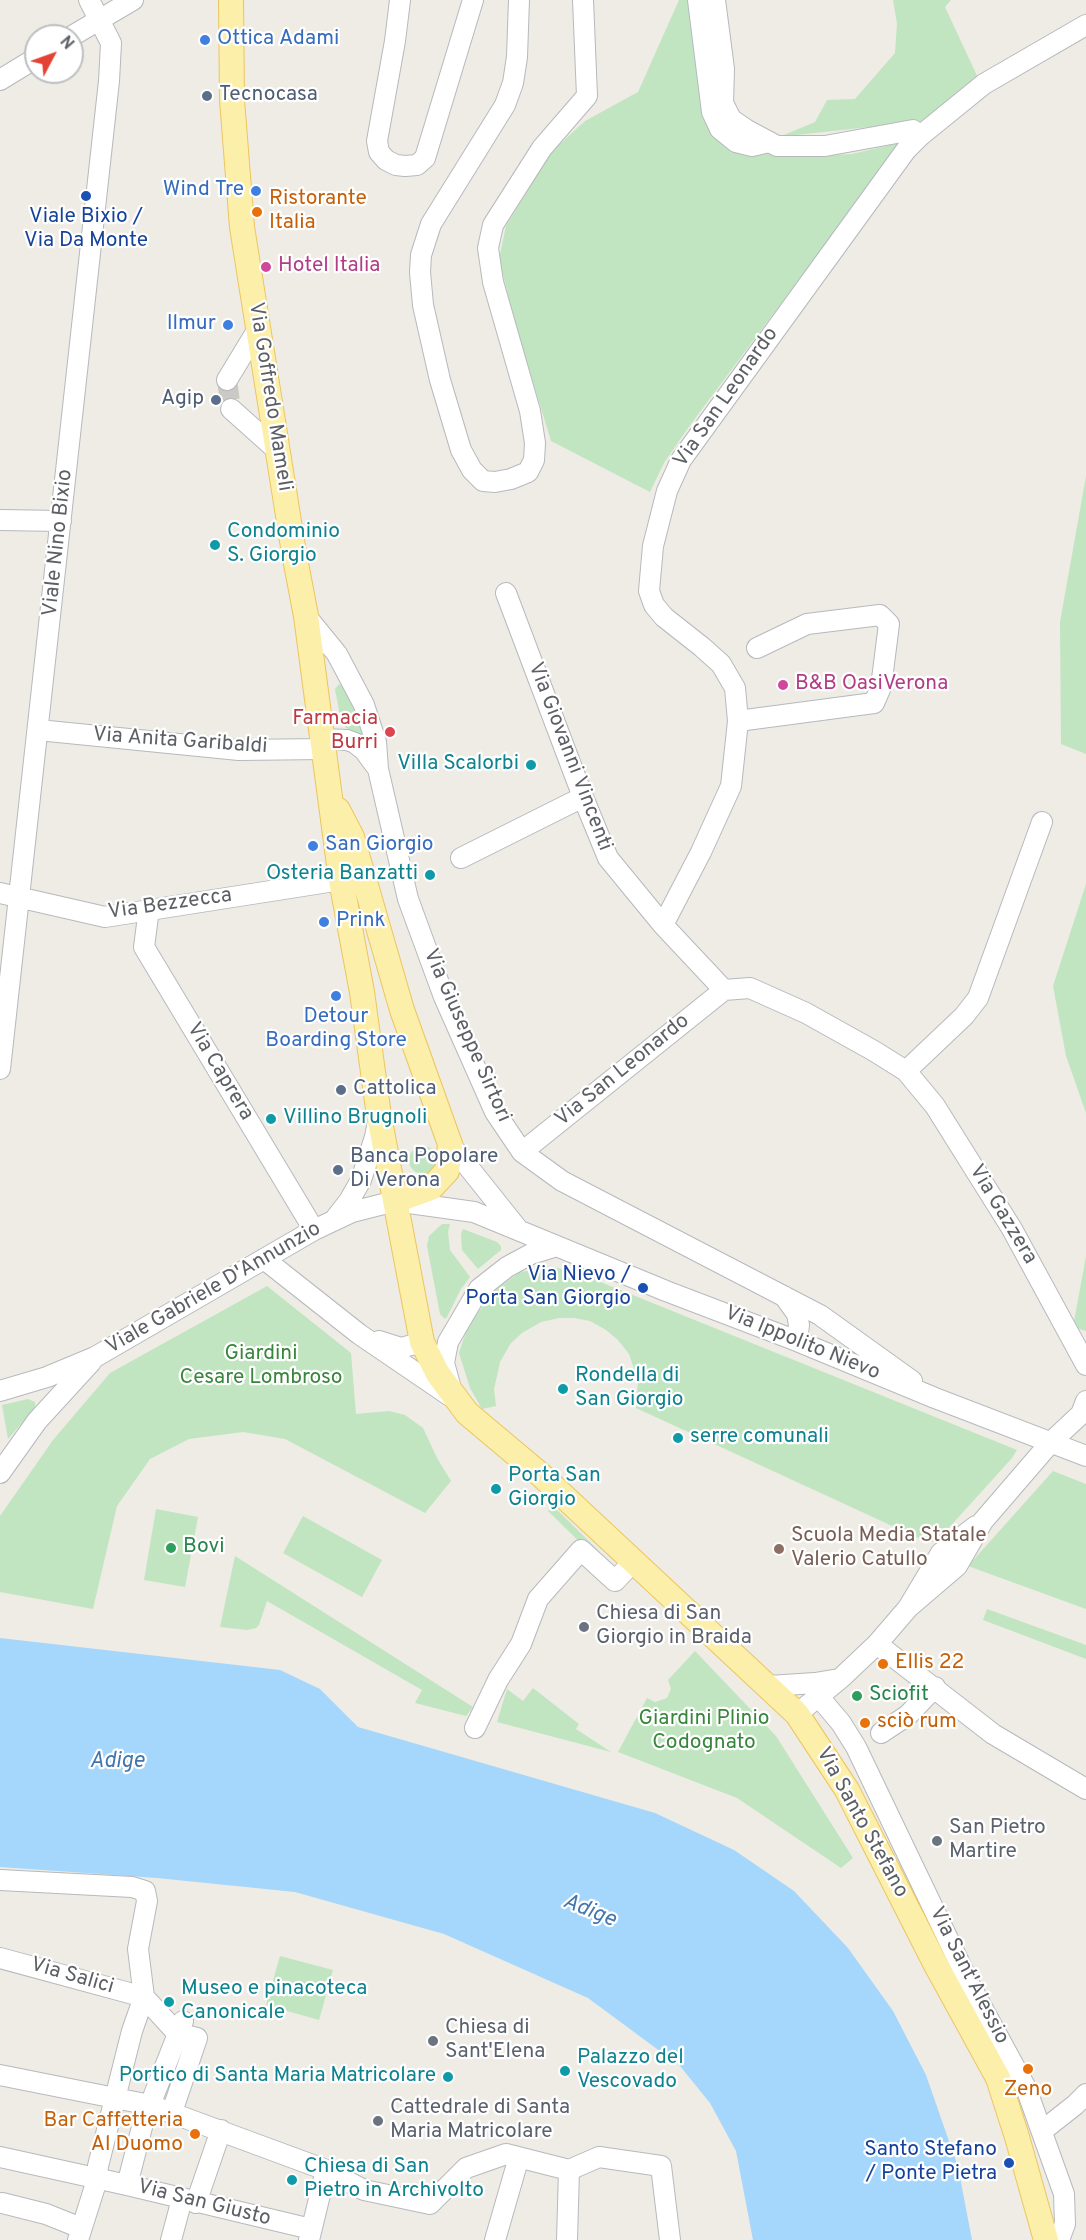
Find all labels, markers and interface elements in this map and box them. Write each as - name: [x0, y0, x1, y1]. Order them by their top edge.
- north arrow: [24, 24, 84, 84]
- place label: Ottica Adami: [217, 27, 339, 53]
- text: N: [55, 33, 77, 54]
- marker: Ottica Adami: [198, 33, 212, 47]
- place label: Tecnocasa: [219, 83, 318, 109]
- marker: Tecnocasa: [200, 89, 214, 103]
- place label: Wind Tre: [163, 178, 244, 204]
- marker: Wind Tre: [249, 184, 263, 198]
- place label: Ristorante Italia: [269, 187, 367, 237]
- marker: Viale Bixio / Via Da Monte: [79, 189, 93, 203]
- place label: Viale Bixio / Via Da Monte: [24, 205, 148, 255]
- marker: Ristorante Italia: [250, 205, 264, 219]
- place label: Hotel Italia: [278, 254, 380, 280]
- marker: Hotel Italia: [259, 260, 273, 274]
- street label: Via Goffredo Mameli: [242, 301, 296, 493]
- place label: Ilmur: [167, 312, 216, 338]
- marker: Ilmur: [221, 318, 235, 332]
- street label: Via San Leonardo: [669, 323, 785, 473]
- place label: Agip: [161, 387, 204, 413]
- marker: Agip: [209, 393, 223, 407]
- street label: Viale Nino Bixio: [39, 468, 79, 618]
- place label: Condominio S. Giorgio: [227, 520, 340, 570]
- marker: Condominio S. Giorgio: [208, 538, 222, 552]
- street label: Via Giovanni Vincenti: [521, 659, 617, 855]
- place label: B&B OasiVerona: [795, 672, 948, 698]
- marker: B&B OasiVerona: [776, 678, 790, 692]
- place label: Farmacia Burri: [292, 707, 378, 757]
- street label: Via Anita Garibaldi: [92, 723, 268, 761]
- marker: Farmacia Burri: [383, 725, 397, 739]
- place label: Villa Scalorbi: [397, 752, 519, 778]
- marker: Villa Scalorbi: [524, 758, 538, 772]
- place label: San Giorgio: [325, 833, 434, 859]
- marker: San Giorgio: [306, 839, 320, 853]
- place label: Osteria Banzatti: [266, 862, 418, 888]
- marker: Osteria Banzatti: [423, 868, 437, 882]
- street label: Via Bezzecca: [106, 884, 234, 926]
- place label: Prink: [336, 909, 386, 935]
- marker: Prink: [317, 915, 331, 929]
- street label: Via Giuseppe Sirtori: [416, 945, 516, 1127]
- marker: Detour Boarding Store: [329, 989, 343, 1003]
- place label: Detour Boarding Store: [265, 1005, 407, 1055]
- street label: Via San Leonardo: [551, 1009, 695, 1133]
- street label: Via Caprera: [180, 1019, 258, 1125]
- place label: Cattolica: [353, 1077, 437, 1103]
- marker: Cattolica: [334, 1083, 348, 1097]
- place label: Villino Brugnoli: [283, 1106, 427, 1132]
- marker: Villino Brugnoli: [264, 1112, 278, 1126]
- place label: Banca Popolare Di Verona: [350, 1145, 498, 1195]
- street label: Via Gazzera: [962, 1161, 1042, 1269]
- marker: Banca Popolare Di Verona: [331, 1163, 345, 1177]
- street label: Viale Gabriele D'Annunzio: [102, 1217, 326, 1361]
- place label: Via Nievo / Porta San Giorgio: [465, 1263, 631, 1313]
- marker: Via Nievo / Porta San Giorgio: [636, 1281, 650, 1295]
- street label: Via Ippolito Nievo: [721, 1301, 883, 1387]
- park label: Giardini Cesare Lombroso: [180, 1342, 342, 1392]
- place label: Rondella di San Giorgio: [575, 1364, 684, 1414]
- marker: Rondella di San Giorgio: [556, 1382, 570, 1396]
- place label: serre comunali: [690, 1425, 829, 1451]
- marker: serre comunali: [671, 1431, 685, 1445]
- place label: Porta San Giorgio: [508, 1464, 601, 1514]
- marker: Porta San Giorgio: [489, 1482, 503, 1496]
- place label: Scuola Media Statale Valerio Catullo: [791, 1524, 987, 1574]
- place label: Bovi: [183, 1535, 225, 1561]
- marker: Bovi: [164, 1541, 178, 1555]
- marker: Scuola Media Statale Valerio Catullo: [772, 1542, 786, 1556]
- place label: Chiesa di San Giorgio in Braida: [596, 1602, 752, 1652]
- marker: Chiesa di San Giorgio in Braida: [577, 1620, 591, 1634]
- place label: Ellis 22: [895, 1651, 964, 1677]
- marker: Ellis 22: [876, 1657, 890, 1671]
- place label: Sciofit: [869, 1683, 929, 1709]
- marker: Sciofit: [850, 1689, 864, 1703]
- park label: Giardini Plinio Codognato: [639, 1707, 769, 1757]
- place label: sciò rum: [877, 1710, 957, 1736]
- marker: sciò rum: [858, 1716, 872, 1730]
- street label: Via Santo Stefano: [809, 1743, 913, 1903]
- water label: Adige: [90, 1750, 144, 1776]
- place label: San Pietro Martire: [949, 1816, 1046, 1866]
- marker: San Pietro Martire: [930, 1834, 944, 1848]
- water label: Adige: [559, 1890, 619, 1934]
- street label: Via Sant'Alessio: [923, 1903, 1013, 2049]
- street label: Via Salici: [28, 1953, 116, 2001]
- place label: Museo e pinacoteca Canonicale: [181, 1977, 367, 2027]
- marker: Museo e pinacoteca Canonicale: [162, 1995, 176, 2009]
- place label: Chiesa di Sant'Elena: [445, 2016, 545, 2066]
- marker: Chiesa di Sant'Elena: [426, 2034, 440, 2048]
- place label: Palazzo del Vescovado: [577, 2046, 684, 2096]
- marker: Zeno: [1021, 2062, 1035, 2076]
- place label: Portico di Santa Maria Matricolare: [119, 2064, 436, 2090]
- marker: Palazzo del Vescovado: [558, 2064, 572, 2078]
- marker: Portico di Santa Maria Matricolare: [441, 2070, 455, 2084]
- place label: Zeno: [1004, 2078, 1052, 2104]
- place label: Cattedrale di Santa Maria Matricolare: [390, 2096, 570, 2146]
- place label: Bar Caffetteria Al Duomo: [43, 2109, 183, 2159]
- marker: Cattedrale di Santa Maria Matricolare: [371, 2114, 385, 2128]
- marker: Bar Caffetteria Al Duomo: [188, 2127, 202, 2141]
- place label: Santo Stefano / Ponte Pietra: [864, 2138, 997, 2188]
- place label: Chiesa di San Pietro in Archivolto: [304, 2155, 484, 2205]
- marker: Santo Stefano / Ponte Pietra: [1002, 2156, 1016, 2170]
- marker: Chiesa di San Pietro in Archivolto: [285, 2173, 299, 2187]
- street label: Via San Giusto: [135, 2175, 273, 2233]

